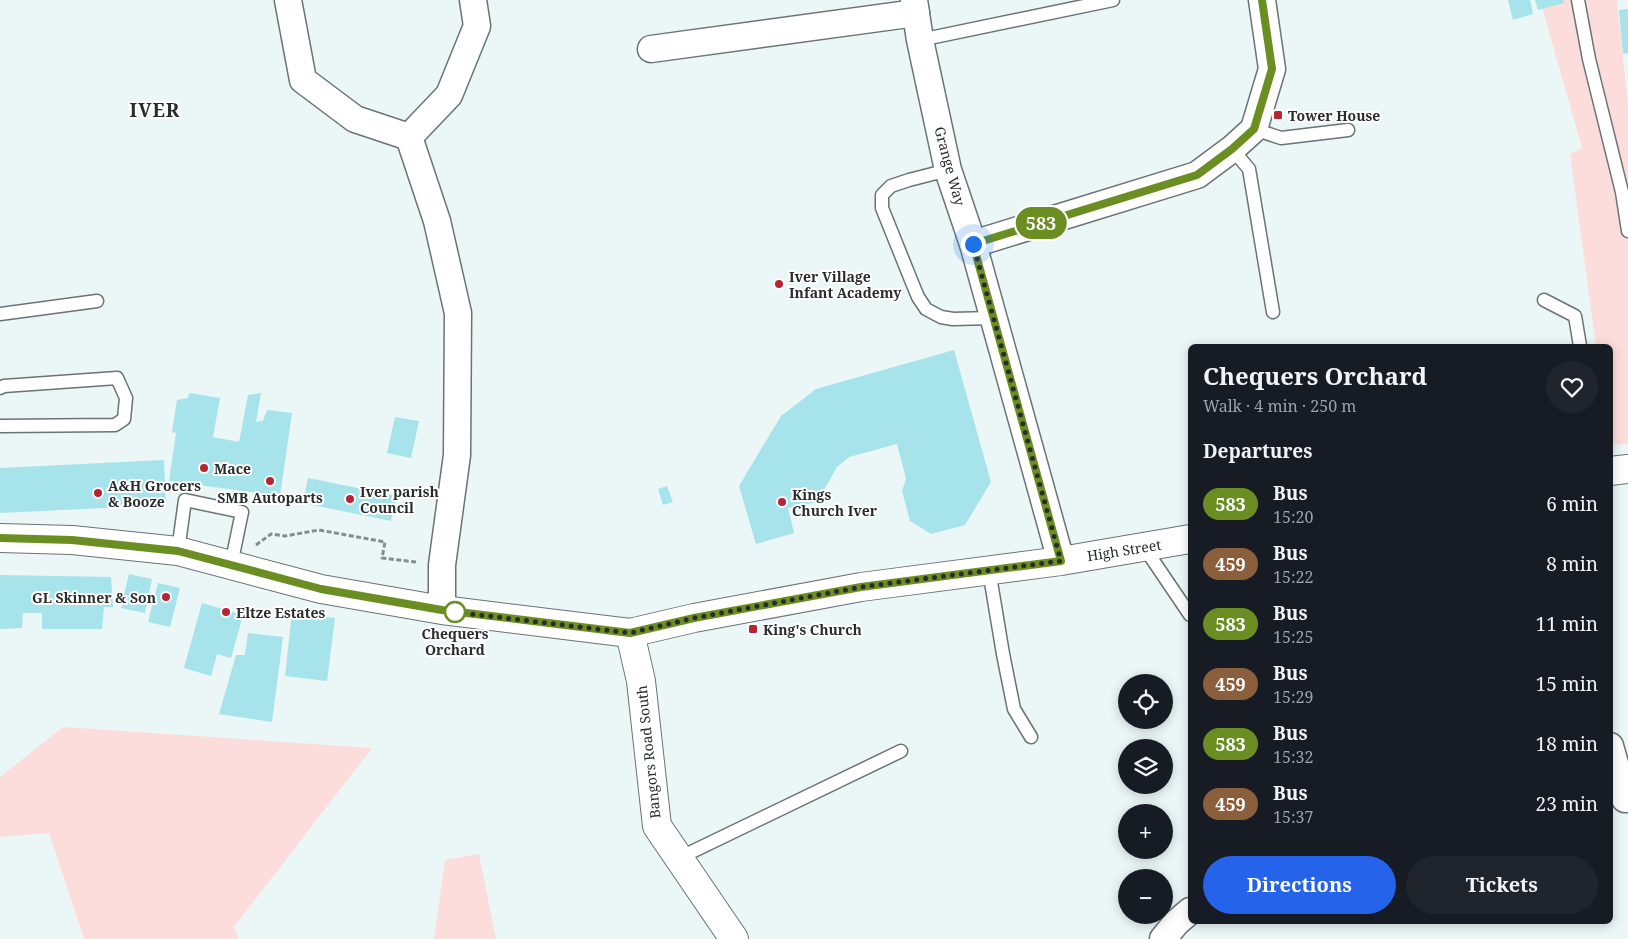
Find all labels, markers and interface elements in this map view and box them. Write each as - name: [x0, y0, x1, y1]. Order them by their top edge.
- district label: IVER: [130, 97, 180, 123]
- place label: Tower House: [1288, 106, 1380, 125]
- marker: Tower House: [1272, 109, 1284, 121]
- street label: Grange Way: [930, 124, 970, 208]
- line badge: 583: [1012, 207, 1070, 239]
- text: 583: [1026, 211, 1056, 235]
- your location: [961, 232, 986, 257]
- place label: Iver Village Infant Academy: [789, 267, 902, 302]
- marker: Iver Village Infant Academy: [773, 278, 785, 290]
- text: Chequers Orchard: [1203, 359, 1427, 392]
- button: heart: [1546, 361, 1598, 413]
- text: Walk · 4 min · 250 m: [1203, 395, 1356, 417]
- text: Departures: [1203, 438, 1312, 464]
- place label: Mace: [214, 459, 251, 478]
- marker: Mace: [198, 462, 210, 474]
- marker: SMB Autoparts: [264, 475, 276, 487]
- place label: A&H Grocers & Booze: [108, 476, 201, 511]
- text: Bus: [1273, 480, 1308, 506]
- place label: Iver parish Council: [360, 482, 439, 517]
- place label: Kings Church Iver: [792, 485, 878, 520]
- marker: A&H Grocers & Booze: [92, 487, 104, 499]
- place label: SMB Autoparts: [217, 488, 323, 507]
- text: 6 min: [1546, 491, 1598, 517]
- text: 583: [1215, 492, 1246, 516]
- marker: Iver parish Council: [344, 493, 356, 505]
- marker: Kings Church Iver: [776, 496, 788, 508]
- text: 15:20: [1273, 506, 1313, 528]
- street label: High Street: [1086, 535, 1162, 565]
- text: Bus: [1273, 540, 1308, 566]
- text: 8 min: [1546, 551, 1598, 577]
- text: 459: [1215, 552, 1246, 576]
- text: 15:22: [1273, 566, 1313, 588]
- place label: GL Skinner & Son: [32, 588, 156, 607]
- marker: GL Skinner & Son: [160, 591, 172, 603]
- text: Bus: [1273, 600, 1308, 626]
- marker: Chequers Orchard: [444, 601, 466, 623]
- place label: Eltze Estates: [236, 603, 325, 622]
- marker: Eltze Estates: [220, 606, 232, 618]
- text: 11 min: [1536, 611, 1598, 637]
- text: 583: [1215, 612, 1246, 636]
- place label: King's Church: [763, 620, 862, 639]
- marker: King's Church: [747, 623, 759, 635]
- place label: Chequers Orchard: [421, 624, 489, 659]
- text: 15:25: [1273, 626, 1313, 648]
- text: Bus: [1273, 660, 1308, 686]
- text: 15 min: [1536, 671, 1598, 697]
- text: 459: [1215, 672, 1246, 696]
- map controls: [1118, 674, 1173, 924]
- button: locate: [1118, 674, 1173, 729]
- street label: Bangors Road South: [632, 684, 664, 820]
- text: 15:29: [1273, 686, 1313, 708]
- text: Bus: [1273, 720, 1308, 746]
- text: 18 min: [1536, 731, 1598, 757]
- text: 583: [1215, 732, 1246, 756]
- button: layers: [1118, 739, 1173, 794]
- text: 15:32: [1273, 746, 1313, 768]
- text: Bus: [1273, 780, 1308, 806]
- text: 23 min: [1536, 791, 1598, 817]
- text: 459: [1215, 792, 1246, 816]
- button: +: [1118, 804, 1173, 859]
- text: 15:37: [1273, 806, 1313, 828]
- button: Directions: [1203, 856, 1396, 914]
- button: Tickets: [1406, 856, 1598, 914]
- button: −: [1118, 869, 1173, 924]

